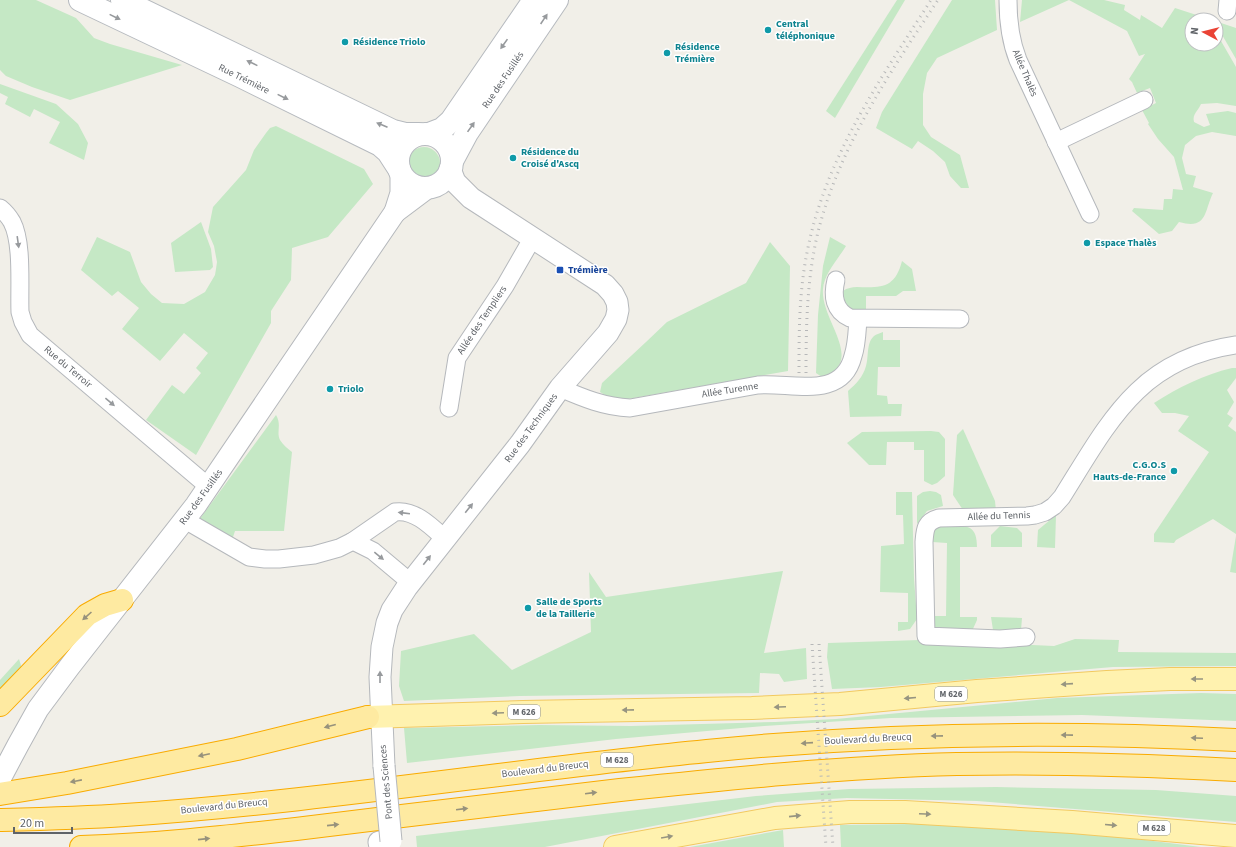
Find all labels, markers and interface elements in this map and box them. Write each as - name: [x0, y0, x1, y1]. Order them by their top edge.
- north arrow: [1184, 12, 1224, 52]
- one-way arrow: [109, 14, 121, 20]
- one-way arrow: [540, 14, 548, 24]
- place label: Central téléphonique: [776, 17, 835, 43]
- marker: Central téléphonique: [763, 25, 773, 35]
- text: N: [1187, 26, 1202, 35]
- place label: Résidence Triolo: [353, 35, 426, 49]
- marker: Résidence Triolo: [340, 37, 350, 47]
- one-way arrow: [500, 38, 508, 49]
- place label: Résidence Trémière: [675, 40, 720, 66]
- street label: Allée Thalès: [1009, 47, 1041, 99]
- marker: Résidence Trémière: [662, 48, 672, 58]
- street label: Rue des Fusillés: [479, 49, 527, 111]
- one-way arrow: [246, 60, 258, 66]
- street label: Rue Trémière: [216, 61, 272, 97]
- one-way arrow: [277, 94, 288, 100]
- one-way arrow: [376, 122, 388, 128]
- one-way arrow: [467, 122, 475, 132]
- place label: Résidence du Croisé d'Ascq: [521, 145, 579, 171]
- marker: Résidence du Croisé d'Ascq: [508, 153, 518, 163]
- one-way arrow: [15, 235, 21, 248]
- place label: Espace Thalès: [1095, 236, 1157, 250]
- marker: Espace Thalès: [1082, 238, 1092, 248]
- place label: Trémière: [568, 263, 608, 277]
- marker: Trémière: [555, 265, 565, 275]
- street label: Allée des Templiers: [454, 283, 510, 357]
- street label: Rue du Terroir: [41, 343, 95, 392]
- street label: Allée Turenne: [701, 379, 759, 401]
- place label: Triolo: [338, 382, 364, 396]
- marker: Triolo: [325, 384, 335, 394]
- street label: Rue des Techniques: [501, 391, 561, 465]
- one-way arrow: [105, 398, 115, 407]
- place label: C.G.O.S Hauts-de-France: [1093, 458, 1166, 484]
- street label: Rue des Fusillés: [176, 466, 226, 528]
- marker: C.G.O.S Hauts-de-France: [1169, 466, 1179, 476]
- one-way arrow: [464, 502, 473, 513]
- street label: Allée du Tennis: [967, 508, 1031, 524]
- one-way arrow: [398, 510, 411, 516]
- one-way arrow: [374, 552, 385, 561]
- one-way arrow: [423, 555, 431, 566]
- place label: Salle de Sports de la Taillerie: [536, 595, 602, 621]
- marker: Salle de Sports de la Taillerie: [523, 603, 533, 613]
- one-way arrow: [82, 611, 92, 621]
- one-way arrow: [377, 670, 383, 683]
- one-way arrow: [1191, 675, 1203, 682]
- one-way arrow: [1061, 681, 1073, 688]
- road number: M 626: [935, 687, 967, 701]
- one-way arrow: [904, 694, 916, 701]
- one-way arrow: [774, 703, 786, 710]
- road number: M 626: [508, 705, 540, 719]
- one-way arrow: [622, 707, 634, 714]
- one-way arrow: [491, 710, 504, 716]
- one-way arrow: [324, 723, 336, 729]
- street label: Boulevard du Breucq: [824, 730, 912, 748]
- one-way arrow: [1060, 732, 1073, 738]
- one-way arrow: [930, 733, 943, 739]
- one-way arrow: [1191, 735, 1203, 742]
- one-way arrow: [801, 739, 813, 746]
- street label: Pont des Sciences: [376, 744, 396, 820]
- one-way arrow: [197, 753, 210, 759]
- road number: M 628: [601, 753, 633, 767]
- street label: Boulevard du Breucq: [501, 757, 589, 781]
- one-way arrow: [70, 779, 82, 785]
- one-way arrow: [585, 790, 597, 797]
- street label: Boulevard du Breucq: [180, 794, 268, 818]
- one-way arrow: [456, 806, 468, 812]
- scale bar: [14, 809, 72, 835]
- one-way arrow: [919, 810, 931, 817]
- one-way arrow: [789, 812, 801, 819]
- text: 20 m: [20, 815, 44, 832]
- one-way arrow: [327, 821, 339, 828]
- one-way arrow: [1105, 821, 1117, 828]
- road number: M 628: [1138, 821, 1170, 835]
- one-way arrow: [661, 834, 673, 840]
- one-way arrow: [198, 835, 210, 842]

